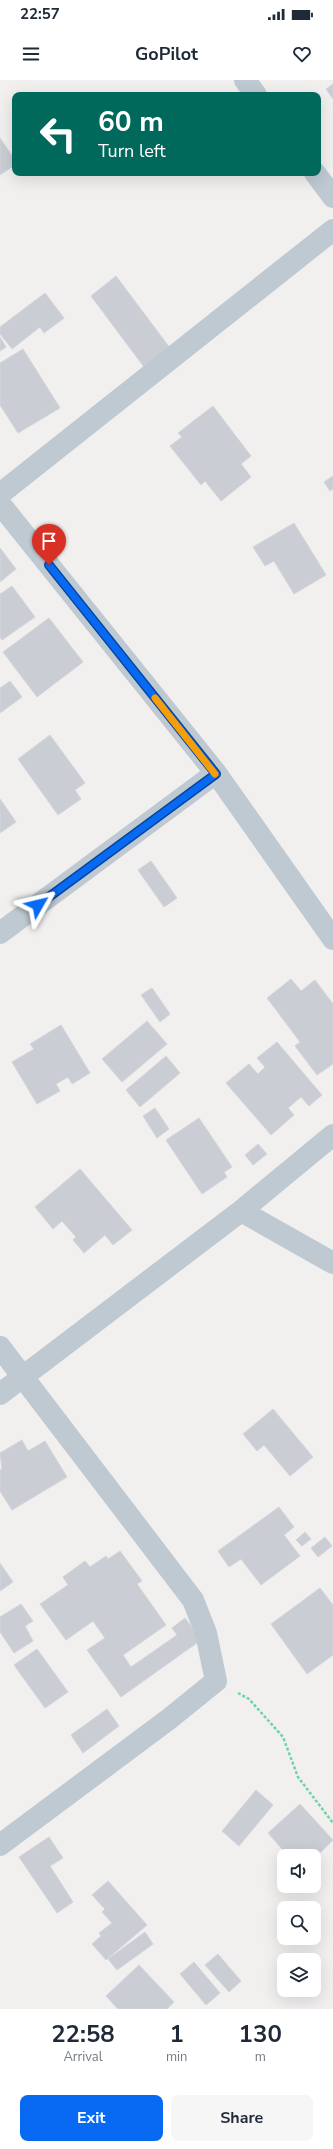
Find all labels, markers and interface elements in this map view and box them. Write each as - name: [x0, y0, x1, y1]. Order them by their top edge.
- text: 22:57: [20, 4, 60, 24]
- text: GoPilot: [135, 42, 198, 66]
- icon: menu: [20, 43, 42, 65]
- icon: heart: [291, 43, 313, 65]
- text: 60 m: [98, 103, 164, 141]
- icon: left: [32, 108, 84, 160]
- text: Turn left: [98, 139, 166, 163]
- pin: [32, 524, 66, 565]
- icon: arrive: [38, 530, 60, 552]
- position arrow: [17, 884, 59, 926]
- map controls: [277, 1849, 321, 1997]
- button: sound: [277, 1849, 321, 1893]
- button: search: [277, 1901, 321, 1945]
- button: layers: [277, 1953, 321, 1997]
- text: 22:58: [51, 2018, 115, 2050]
- text: 1: [169, 2018, 184, 2050]
- text: 130: [239, 2018, 282, 2050]
- text: Arrival: [63, 2048, 103, 2066]
- text: min: [166, 2048, 187, 2066]
- text: m: [255, 2048, 266, 2066]
- button: Exit: [20, 2095, 163, 2141]
- button: Share: [171, 2095, 313, 2141]

